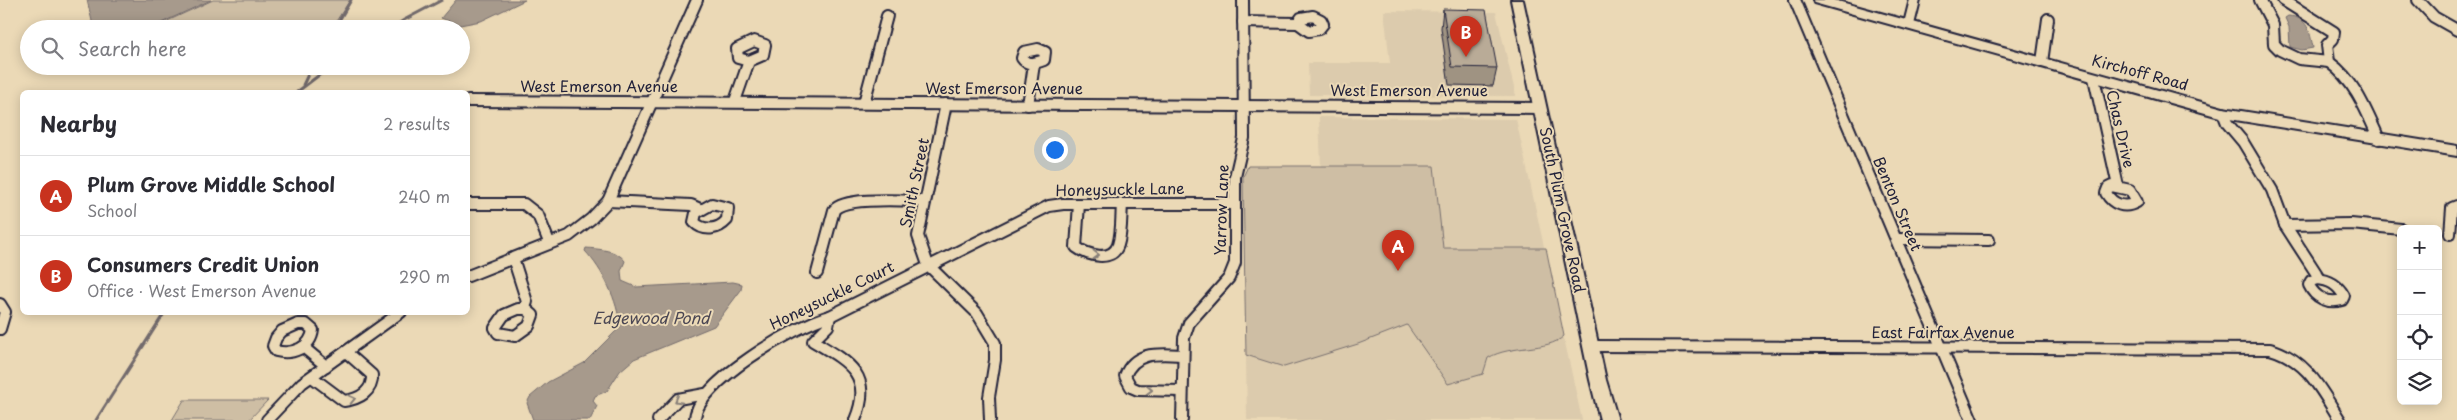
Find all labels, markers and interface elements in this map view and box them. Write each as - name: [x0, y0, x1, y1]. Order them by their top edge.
- pin: B: [1450, 16, 1482, 57]
- search box: [20, 20, 470, 75]
- icon: search: [38, 34, 66, 62]
- text: Search here: [78, 34, 187, 62]
- street label: Kirchoff Road: [2090, 48, 2191, 95]
- street label: West Emerson Avenue: [520, 74, 678, 97]
- street label: West Emerson Avenue: [925, 76, 1083, 99]
- street label: West Emerson Avenue: [1330, 78, 1488, 101]
- street label: Chas Drive: [2101, 87, 2142, 170]
- text: Nearby: [40, 107, 117, 139]
- text: 2 results: [383, 111, 450, 135]
- street label: South Plum Grove Road: [1535, 125, 1592, 295]
- street label: Smith Street: [893, 136, 934, 230]
- your location: [1042, 137, 1068, 163]
- street label: Benton Street: [1868, 153, 1929, 254]
- street label: Yarrow Lane: [1207, 164, 1234, 256]
- text: Plum Grove Middle School: [87, 170, 335, 198]
- street label: Honeysuckle Lane: [1055, 176, 1185, 201]
- text: A: [50, 184, 62, 208]
- text: 240 m: [398, 184, 450, 208]
- text: School: [87, 198, 137, 222]
- map controls: [2397, 225, 2442, 405]
- button: +: [2397, 225, 2442, 270]
- pin: A: [1382, 230, 1414, 271]
- text: Consumers Credit Union: [87, 250, 319, 278]
- one-way arrow: [1093, 250, 1101, 260]
- street label: Honeysuckle Court: [765, 254, 898, 335]
- text: B: [51, 264, 61, 288]
- text: 290 m: [399, 264, 450, 288]
- button: −: [2397, 270, 2442, 315]
- text: Office · West Emerson Avenue: [87, 278, 317, 302]
- water label: Edgewood Pond: [592, 305, 712, 329]
- button: locate: [2397, 315, 2442, 360]
- street label: East Fairfax Avenue: [1871, 320, 2015, 343]
- button: layers: [2397, 360, 2442, 405]
- one-way arrow: [1145, 385, 1153, 396]
- one-way arrow: [348, 394, 357, 405]
- one-way arrow: [674, 394, 683, 404]

